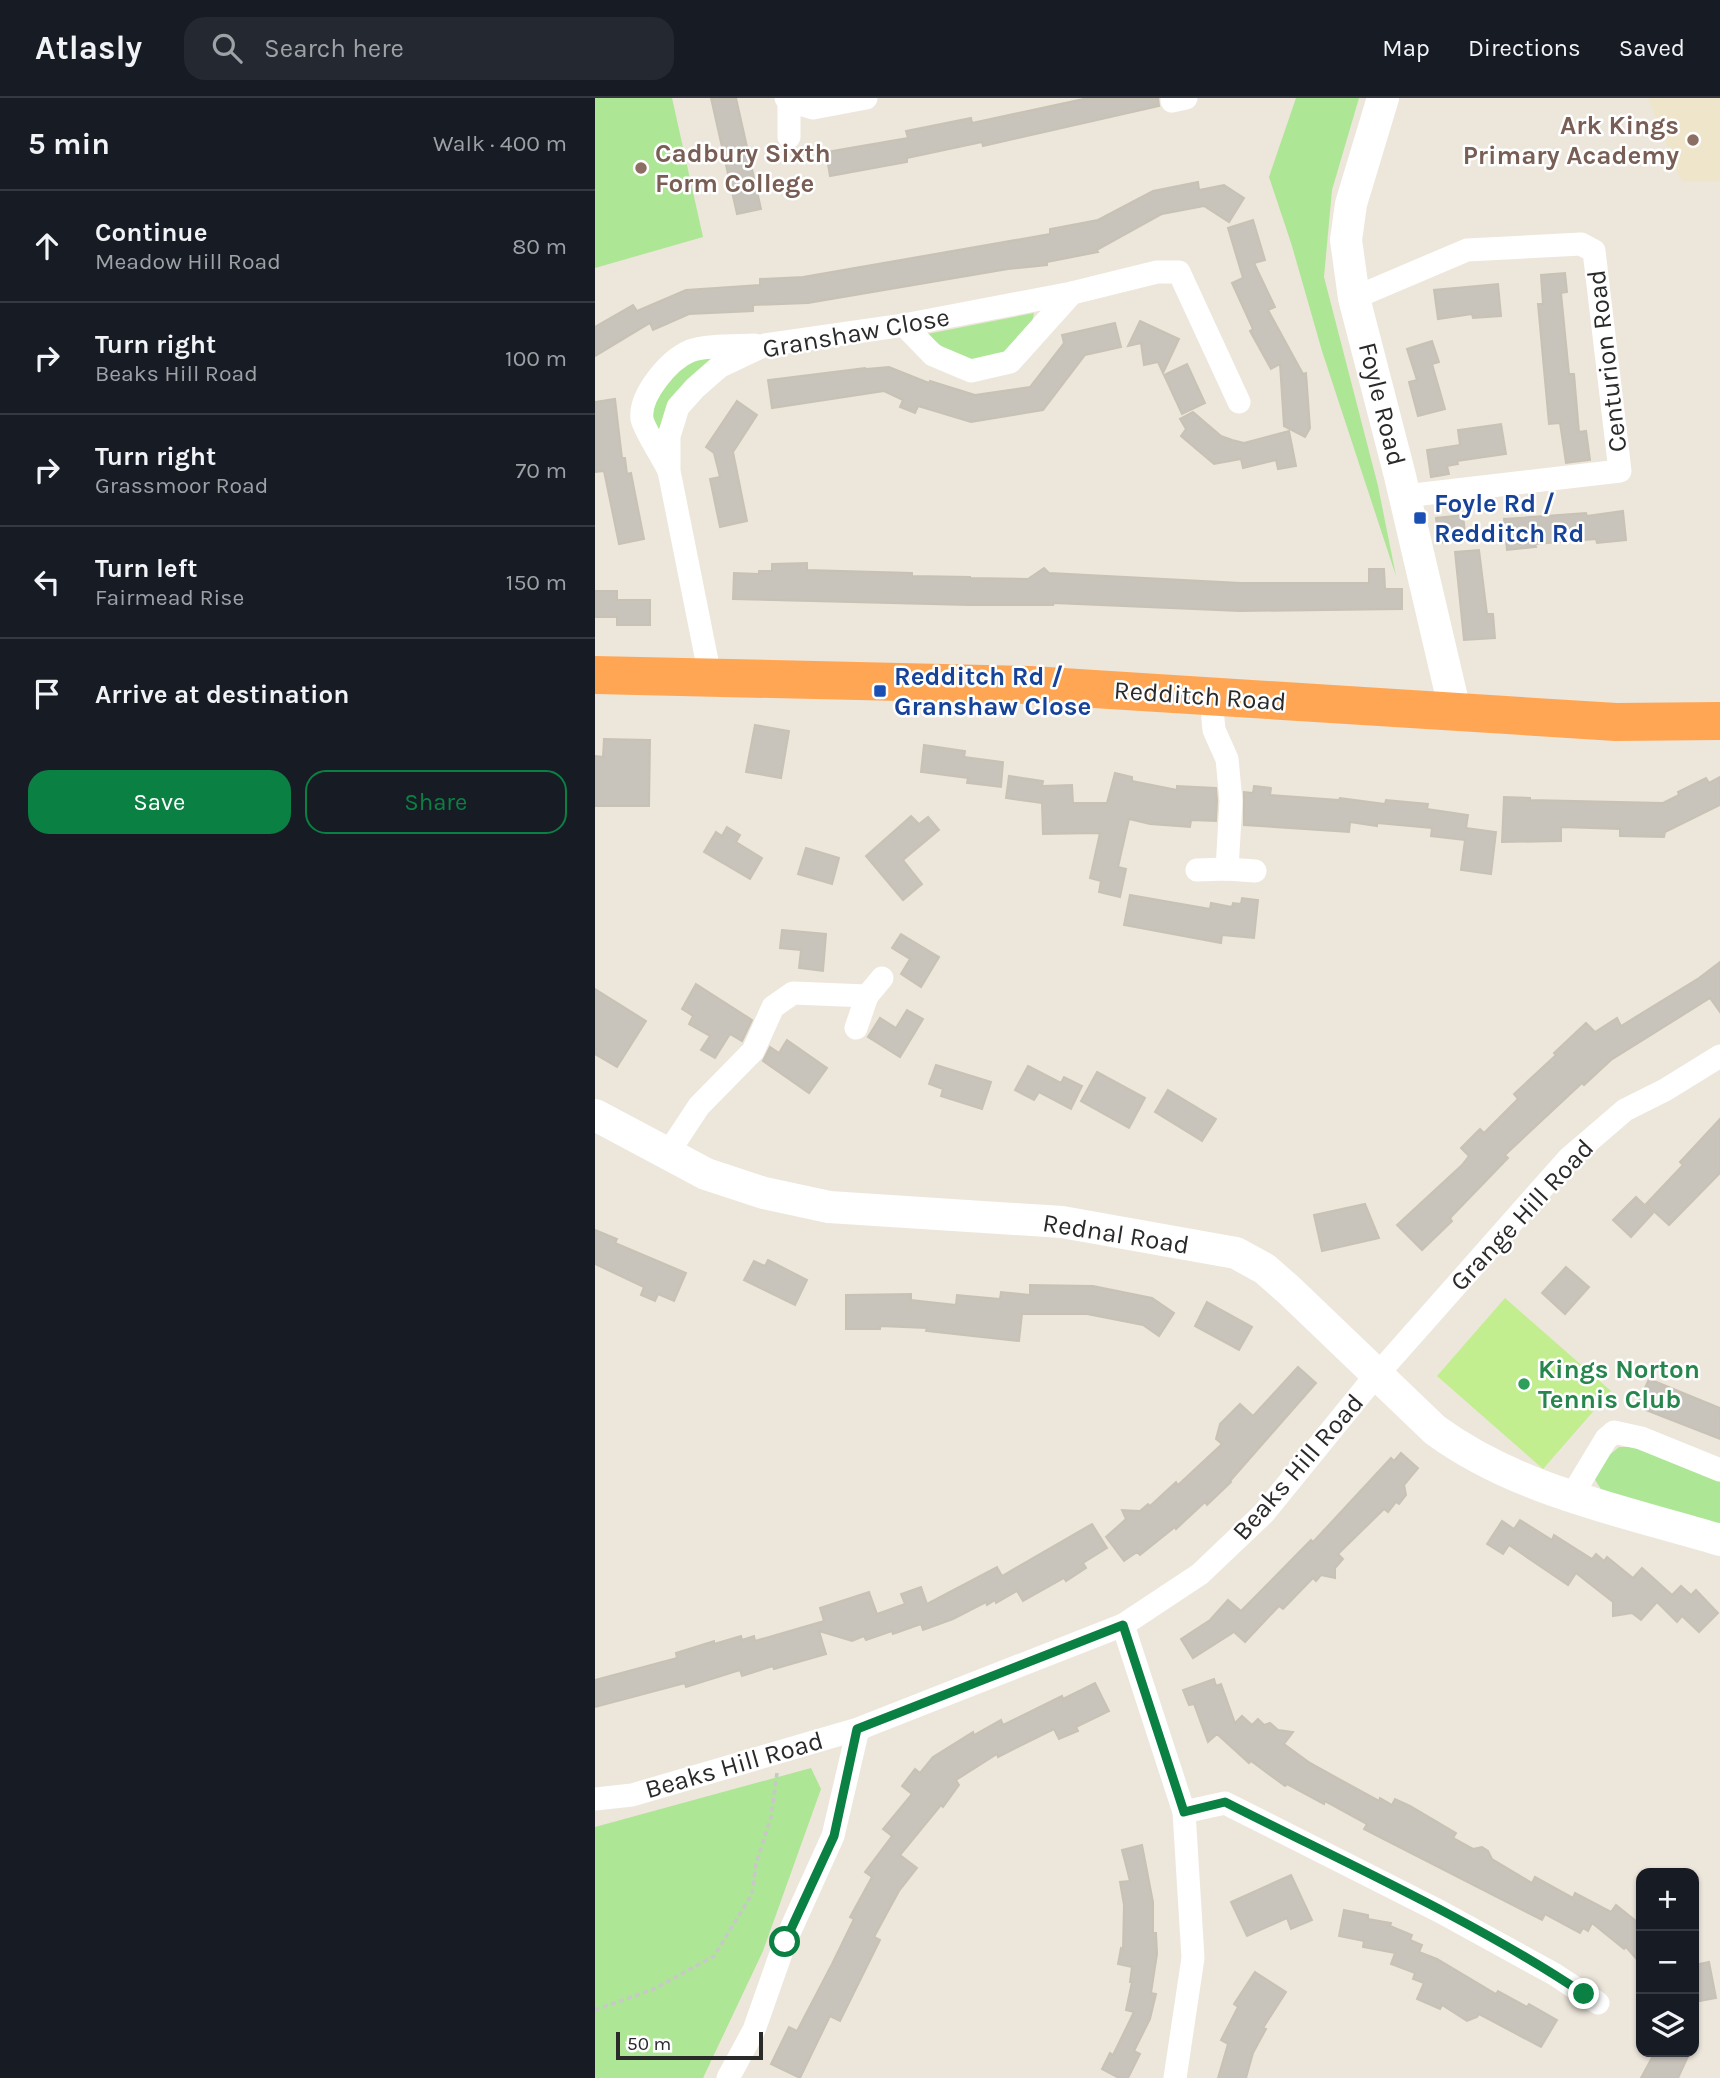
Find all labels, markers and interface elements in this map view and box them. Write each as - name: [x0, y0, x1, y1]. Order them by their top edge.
- search box: [184, 17, 674, 80]
- text: Atlasly: [35, 29, 142, 67]
- icon: search: [208, 29, 246, 67]
- text: Search here: [264, 33, 404, 64]
- text: Map: [1382, 34, 1430, 62]
- text: Directions: [1468, 34, 1581, 62]
- text: Saved: [1619, 34, 1685, 62]
- place label: Ark Kings Primary Academy: [1463, 110, 1679, 171]
- text: 5 min: [28, 126, 110, 162]
- text: Walk · 400 m: [433, 130, 567, 157]
- marker: Ark Kings Primary Academy: [1685, 132, 1701, 148]
- place label: Cadbury Sixth Form College: [655, 138, 831, 199]
- marker: Cadbury Sixth Form College: [633, 160, 649, 176]
- text: Continue: [95, 217, 207, 248]
- icon: ahead: [28, 227, 66, 265]
- text: 80 m: [512, 233, 567, 260]
- text: Meadow Hill Road: [95, 248, 281, 275]
- street label: Centurion Road: [1580, 268, 1634, 454]
- street label: Granshaw Close: [760, 301, 952, 365]
- text: Turn right: [95, 329, 216, 360]
- icon: right: [28, 339, 66, 377]
- street label: Foyle Road: [1352, 339, 1412, 469]
- text: 100 m: [505, 345, 567, 372]
- text: Beaks Hill Road: [95, 360, 258, 387]
- text: Turn right: [95, 441, 216, 472]
- icon: right: [28, 451, 66, 489]
- text: 70 m: [516, 457, 567, 484]
- text: Grassmoor Road: [95, 472, 268, 499]
- place label: Foyle Rd / Redditch Rd: [1434, 488, 1584, 549]
- marker: Foyle Rd / Redditch Rd: [1412, 510, 1428, 526]
- text: Turn left: [95, 553, 197, 584]
- icon: left: [28, 563, 66, 601]
- text: 150 m: [506, 569, 567, 596]
- text: Fairmead Rise: [95, 584, 244, 611]
- place label: Redditch Rd / Granshaw Close: [894, 661, 1091, 722]
- icon: arrive: [28, 675, 66, 713]
- street label: Redditch Road: [1113, 675, 1287, 717]
- text: Arrive at destination: [95, 679, 349, 710]
- marker: Redditch Rd / Granshaw Close: [872, 683, 888, 699]
- button: Save: [28, 770, 291, 834]
- button: Share: [305, 770, 567, 834]
- street label: Grange Hill Road: [1444, 1133, 1600, 1297]
- street label: Rednal Road: [1040, 1207, 1192, 1261]
- place label: Kings Norton Tennis Club: [1538, 1354, 1700, 1415]
- marker: Kings Norton Tennis Club: [1516, 1376, 1532, 1392]
- street label: Beaks Hill Road: [1226, 1387, 1370, 1547]
- street label: Beaks Hill Road: [641, 1725, 827, 1805]
- map controls: [1636, 1868, 1699, 2057]
- button: +: [1636, 1868, 1699, 1931]
- route start: [769, 1926, 800, 1957]
- button: −: [1636, 1931, 1699, 1994]
- route end: [1568, 1978, 1599, 2009]
- button: layers: [1636, 1994, 1699, 2057]
- scale bar: [616, 2029, 763, 2061]
- text: 50 m: [627, 2033, 671, 2055]

